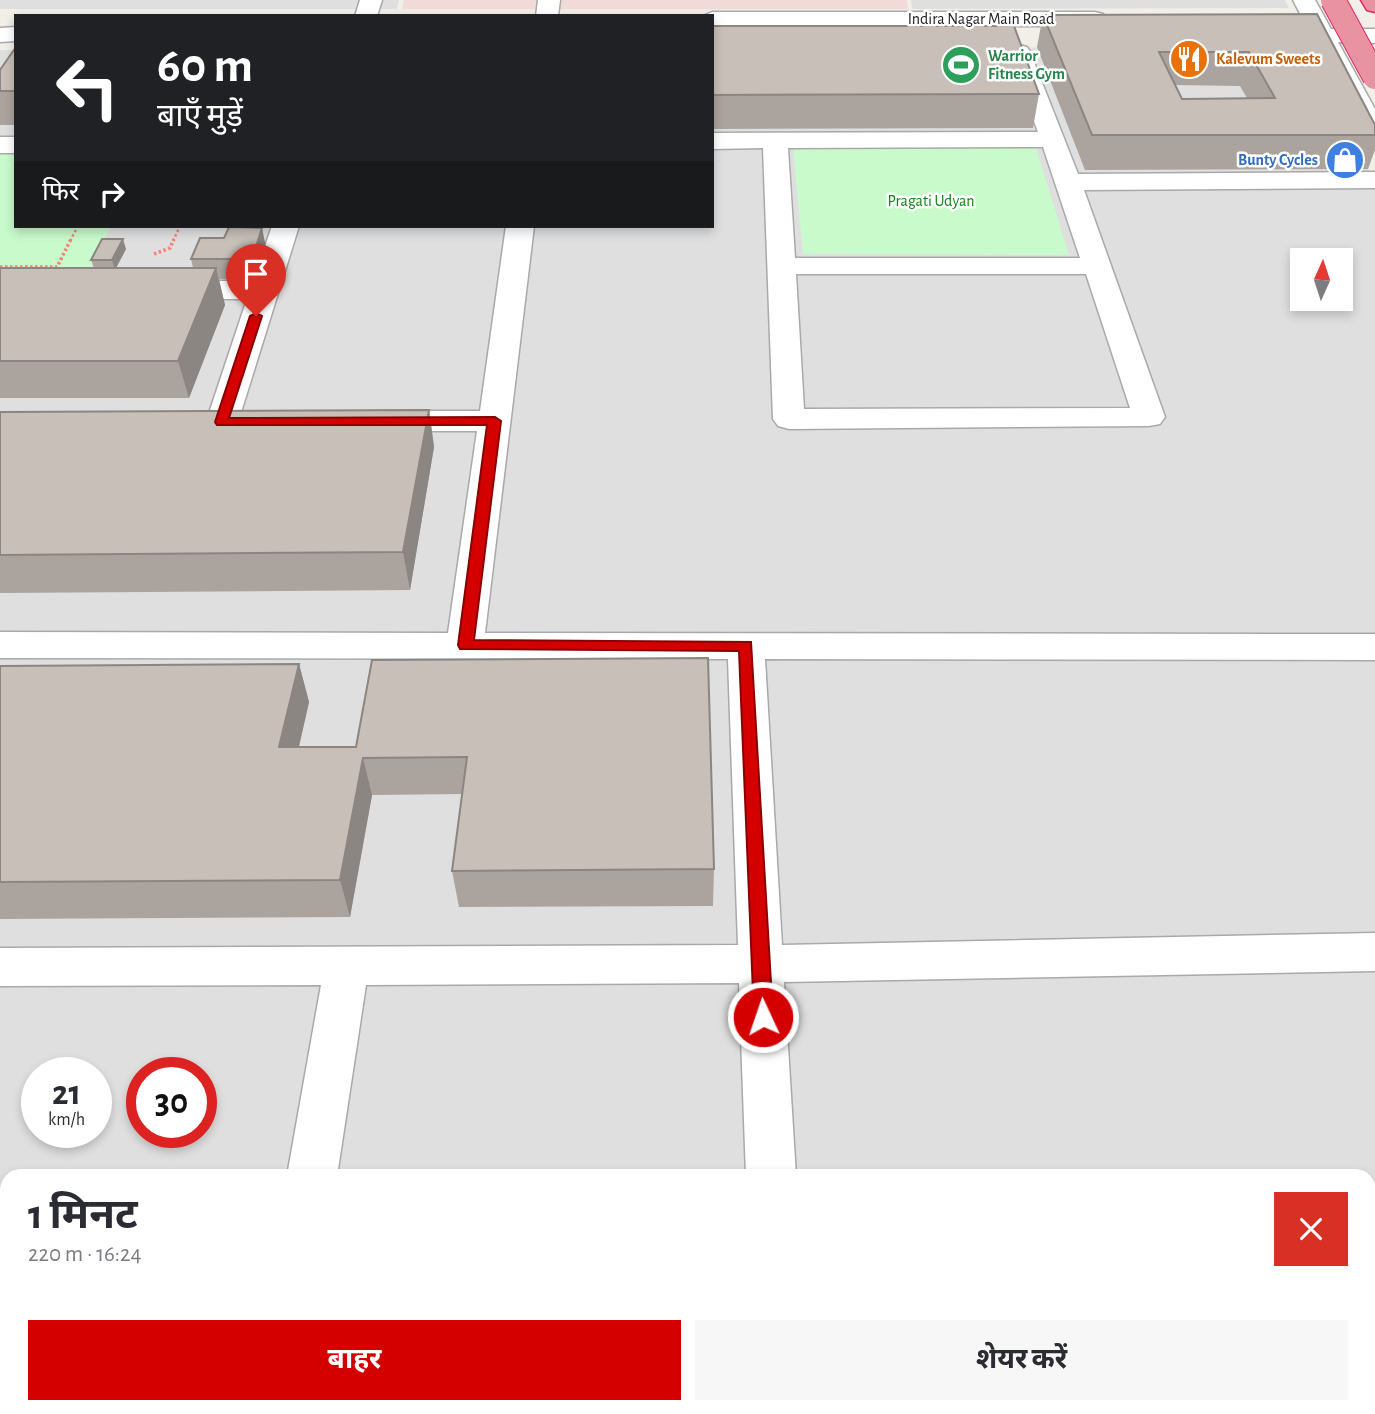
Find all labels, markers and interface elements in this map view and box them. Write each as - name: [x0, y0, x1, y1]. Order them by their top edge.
- street label: Indira Nagar Main Road: [908, 11, 1054, 27]
- restaurant icon: Kalevum Sweets: [1168, 38, 1210, 80]
- icon: left: [42, 42, 133, 133]
- text: 60 m: [157, 42, 253, 91]
- sports icon: Warrior Fitness Gym: [940, 44, 982, 86]
- place label: Warrior Fitness Gym: [988, 48, 1065, 83]
- place label: Kalevum Sweets: [1216, 51, 1321, 67]
- text: बाएँ मुड़ें: [157, 100, 243, 132]
- shop icon: Bunty Cycles: [1324, 139, 1366, 181]
- place label: Bunty Cycles: [1238, 152, 1318, 169]
- icon: right: [93, 175, 131, 213]
- text: फिर: [42, 179, 79, 205]
- park label: Pragati Udyan: [888, 193, 974, 210]
- pin: [226, 244, 286, 316]
- north arrow: [1290, 248, 1353, 312]
- map controls: [1290, 248, 1353, 311]
- icon: arrive: [237, 255, 275, 293]
- position arrow: [726, 980, 800, 1054]
- speed limit sign: 30: [126, 1057, 217, 1148]
- text: 21: [52, 1076, 81, 1111]
- text: km/h: [48, 1111, 85, 1129]
- button: close: [1274, 1192, 1348, 1266]
- text: 1 मिनट: [28, 1194, 138, 1236]
- text: 220 m · 16:24: [28, 1243, 142, 1266]
- button: बाहर: [28, 1320, 681, 1400]
- button: शेयर करें: [695, 1320, 1348, 1400]

